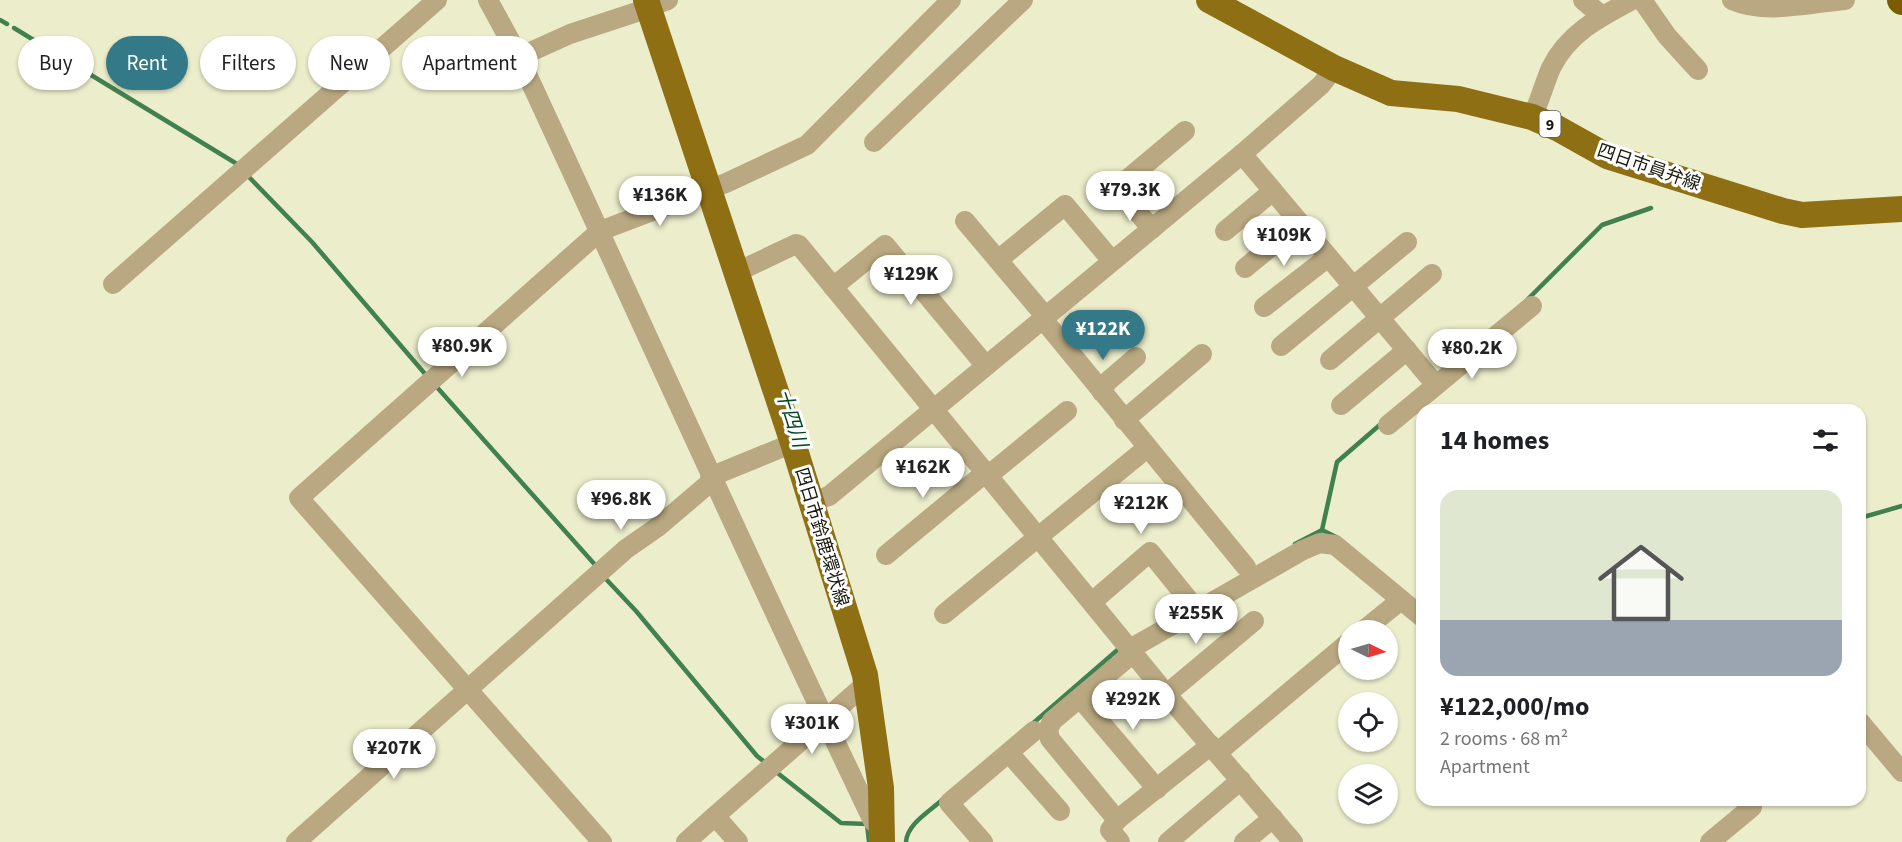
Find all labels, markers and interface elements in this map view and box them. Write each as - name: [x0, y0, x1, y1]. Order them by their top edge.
- chip: Buy: [18, 36, 94, 90]
- chip: Rent: [106, 36, 188, 90]
- chip: Filters: [200, 36, 296, 90]
- chip: New: [308, 36, 390, 90]
- chip: Apartment: [402, 36, 538, 90]
- road number: 9: [1540, 111, 1560, 137]
- street label: 四日市員弁線: [1594, 138, 1704, 197]
- pin: ¥79.3K: [1081, 171, 1179, 222]
- pin: ¥136K: [618, 176, 702, 227]
- text: ¥79.3K: [1100, 176, 1160, 204]
- text: ¥136K: [633, 181, 687, 209]
- pin: ¥109K: [1242, 216, 1326, 267]
- text: ¥109K: [1257, 221, 1311, 249]
- pin: ¥129K: [869, 255, 953, 306]
- text: ¥129K: [884, 260, 938, 288]
- pin: ¥122K: [1061, 310, 1145, 361]
- text: ¥122K: [1076, 315, 1130, 343]
- pin: ¥80.9K: [413, 327, 511, 378]
- pin: ¥80.2K: [1423, 329, 1521, 380]
- text: ¥80.9K: [432, 332, 492, 360]
- text: ¥80.2K: [1442, 334, 1502, 362]
- water label: 十四川: [768, 385, 814, 453]
- text: 14 homes: [1440, 422, 1549, 459]
- icon: filters: [1809, 424, 1842, 457]
- pin: ¥162K: [881, 448, 965, 499]
- text: ¥162K: [896, 453, 950, 481]
- street label: 四日市鈴鹿環状線: [789, 465, 855, 610]
- pin: ¥96.8K: [572, 480, 670, 531]
- pin: ¥212K: [1099, 484, 1183, 535]
- text: ¥96.8K: [591, 485, 651, 513]
- text: ¥212K: [1114, 489, 1168, 517]
- icon: home: [1587, 529, 1695, 637]
- pin: ¥255K: [1154, 594, 1238, 645]
- text: ¥255K: [1169, 599, 1223, 627]
- north arrow: [1338, 620, 1398, 680]
- map controls: [1338, 620, 1398, 824]
- pin: ¥292K: [1091, 680, 1175, 731]
- text: ¥292K: [1106, 685, 1160, 713]
- text: ¥122,000/mo: [1440, 688, 1589, 725]
- button: locate: [1338, 692, 1398, 752]
- pin: ¥301K: [770, 704, 854, 755]
- text: ¥301K: [785, 709, 839, 737]
- text: 2 rooms · 68 m²: [1440, 725, 1568, 753]
- pin: ¥207K: [352, 729, 436, 780]
- text: ¥207K: [367, 734, 421, 762]
- text: Apartment: [1440, 753, 1530, 781]
- button: layers: [1338, 764, 1398, 824]

